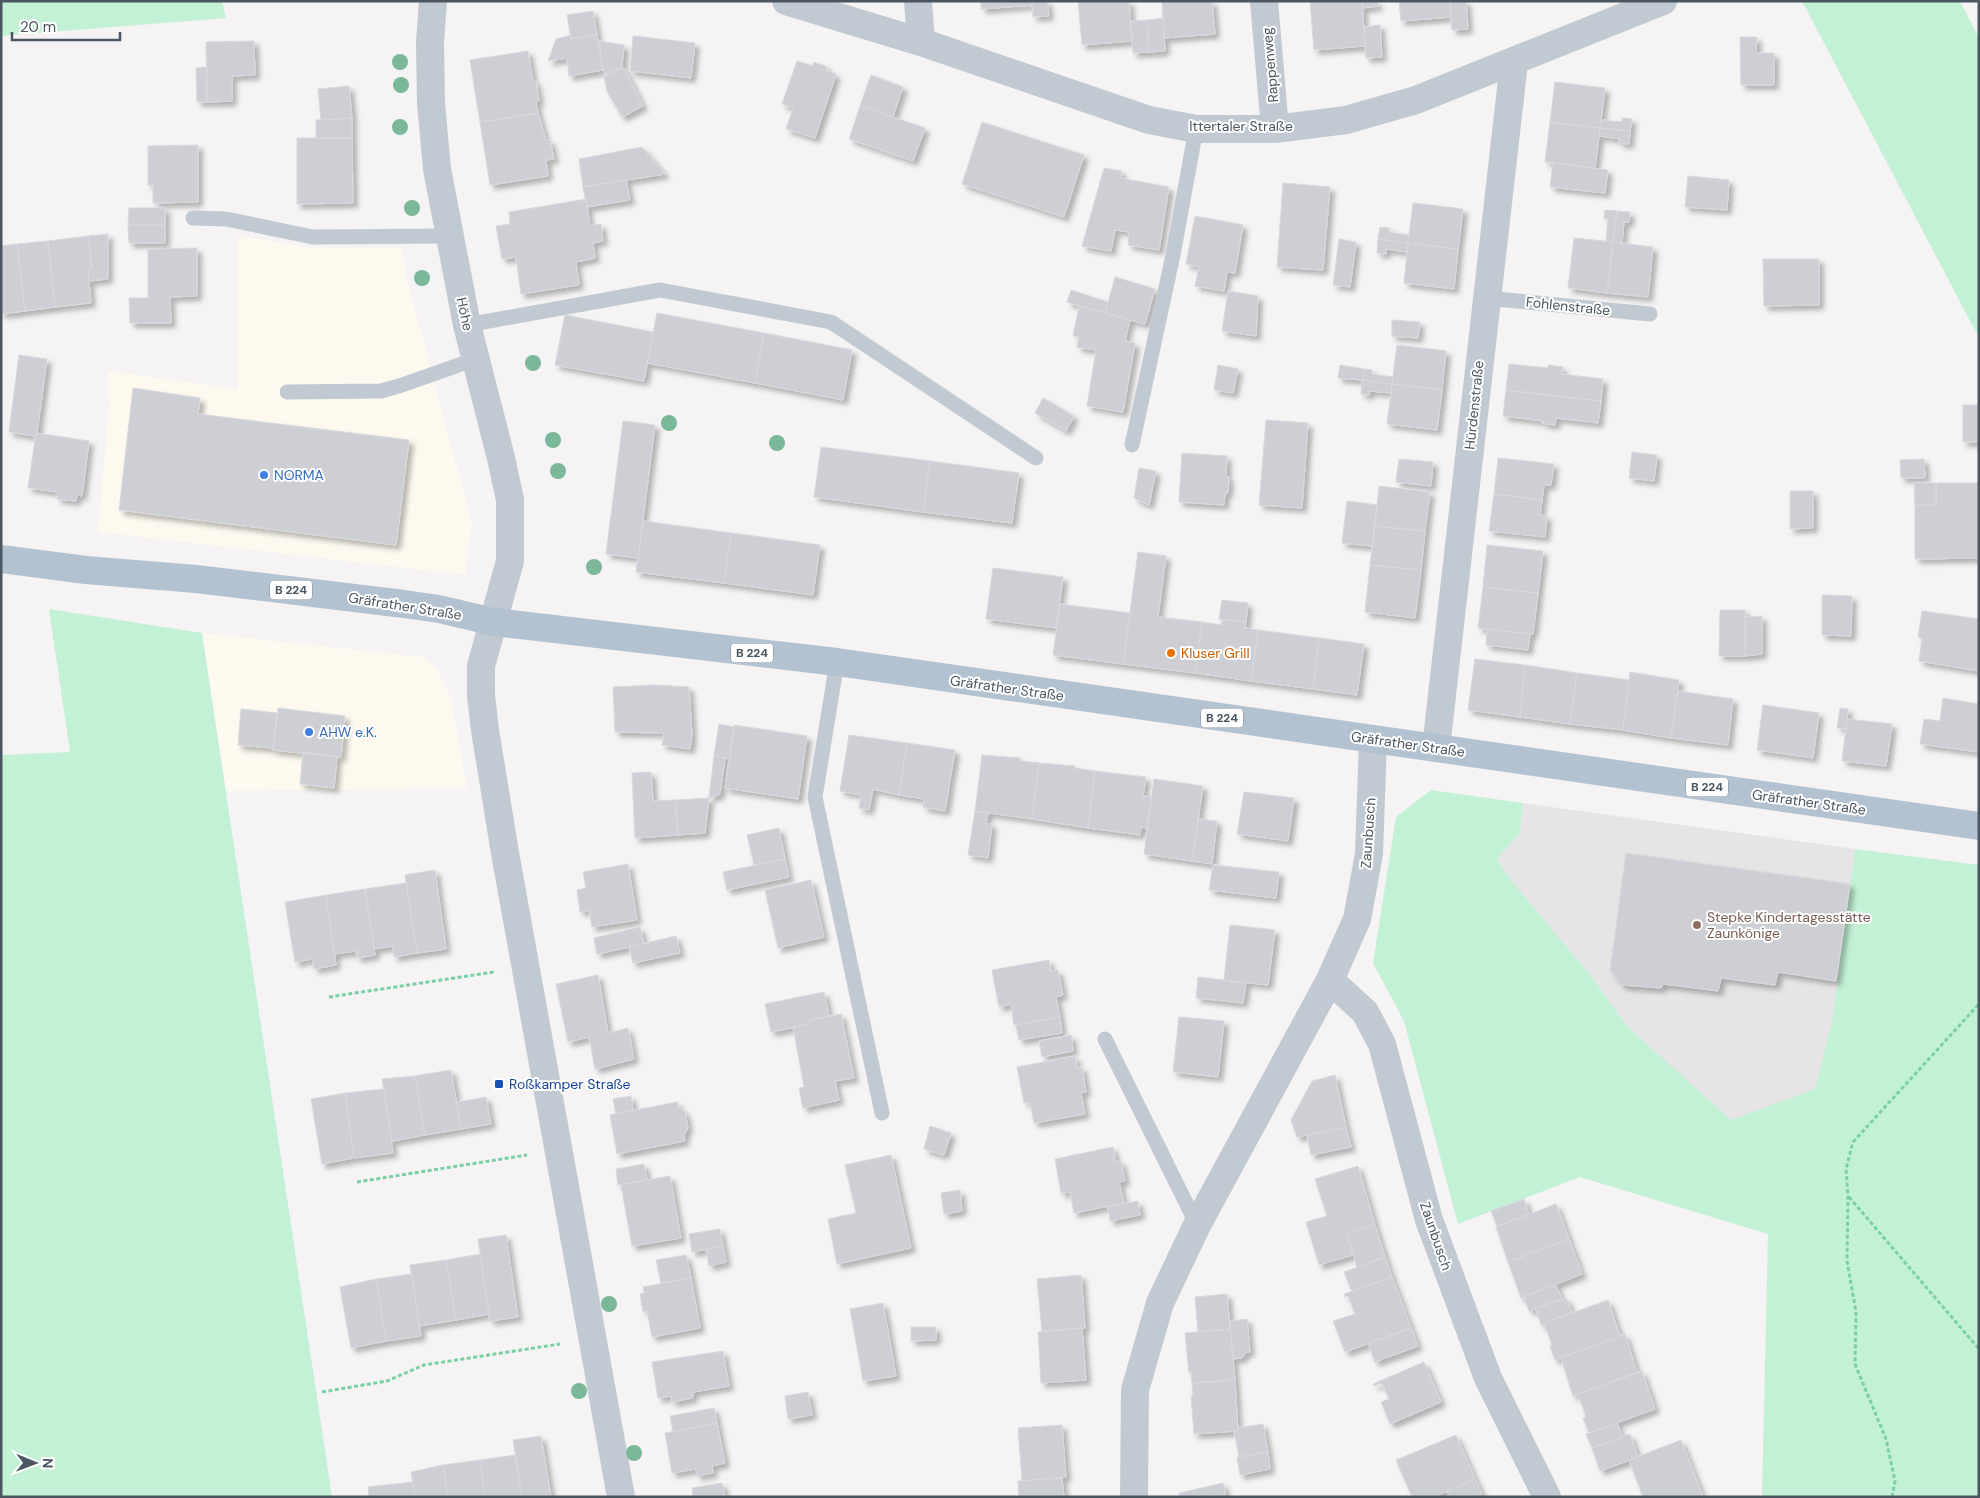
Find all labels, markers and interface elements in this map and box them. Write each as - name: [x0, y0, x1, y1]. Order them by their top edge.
- scale bar: [12, 10, 120, 42]
- text: 20 m: [20, 17, 56, 37]
- street label: Rappenweg: [1258, 26, 1282, 103]
- street label: Ittertaler Straße: [1189, 117, 1293, 135]
- street label: Fohlenstraße: [1525, 293, 1611, 319]
- street label: Höhe: [453, 296, 477, 332]
- street label: Hürdenstraße: [1460, 360, 1488, 450]
- place label: NORMA: [274, 466, 324, 484]
- marker: NORMA: [258, 469, 270, 481]
- road number: B 224: [270, 580, 312, 600]
- street label: Gräfrather Straße: [347, 588, 463, 624]
- road number: B 224: [731, 644, 773, 662]
- place label: Kluser Grill: [1181, 644, 1250, 662]
- marker: Kluser Grill: [1165, 647, 1177, 659]
- street label: Gräfrather Straße: [949, 671, 1065, 705]
- road number: B 224: [1201, 708, 1243, 728]
- place label: AHW e.K.: [319, 723, 377, 741]
- marker: AHW e.K.: [303, 726, 315, 738]
- street label: Gräfrather Straße: [1350, 727, 1466, 761]
- road number: B 224: [1686, 778, 1728, 796]
- street label: Gräfrather Straße: [1751, 785, 1867, 819]
- street label: Zaunbusch: [1357, 797, 1379, 869]
- place label: Stepke Kindertagesstätte Zaunkönige: [1707, 908, 1871, 942]
- marker: Stepke Kindertagesstätte Zaunkönige: [1691, 919, 1703, 931]
- place label: Roßkamper Straße: [509, 1075, 631, 1093]
- marker: Roßkamper Straße: [493, 1078, 505, 1090]
- street label: Zaunbusch: [1416, 1199, 1456, 1273]
- north arrow: [10, 1438, 60, 1488]
- text: N: [39, 1458, 57, 1468]

